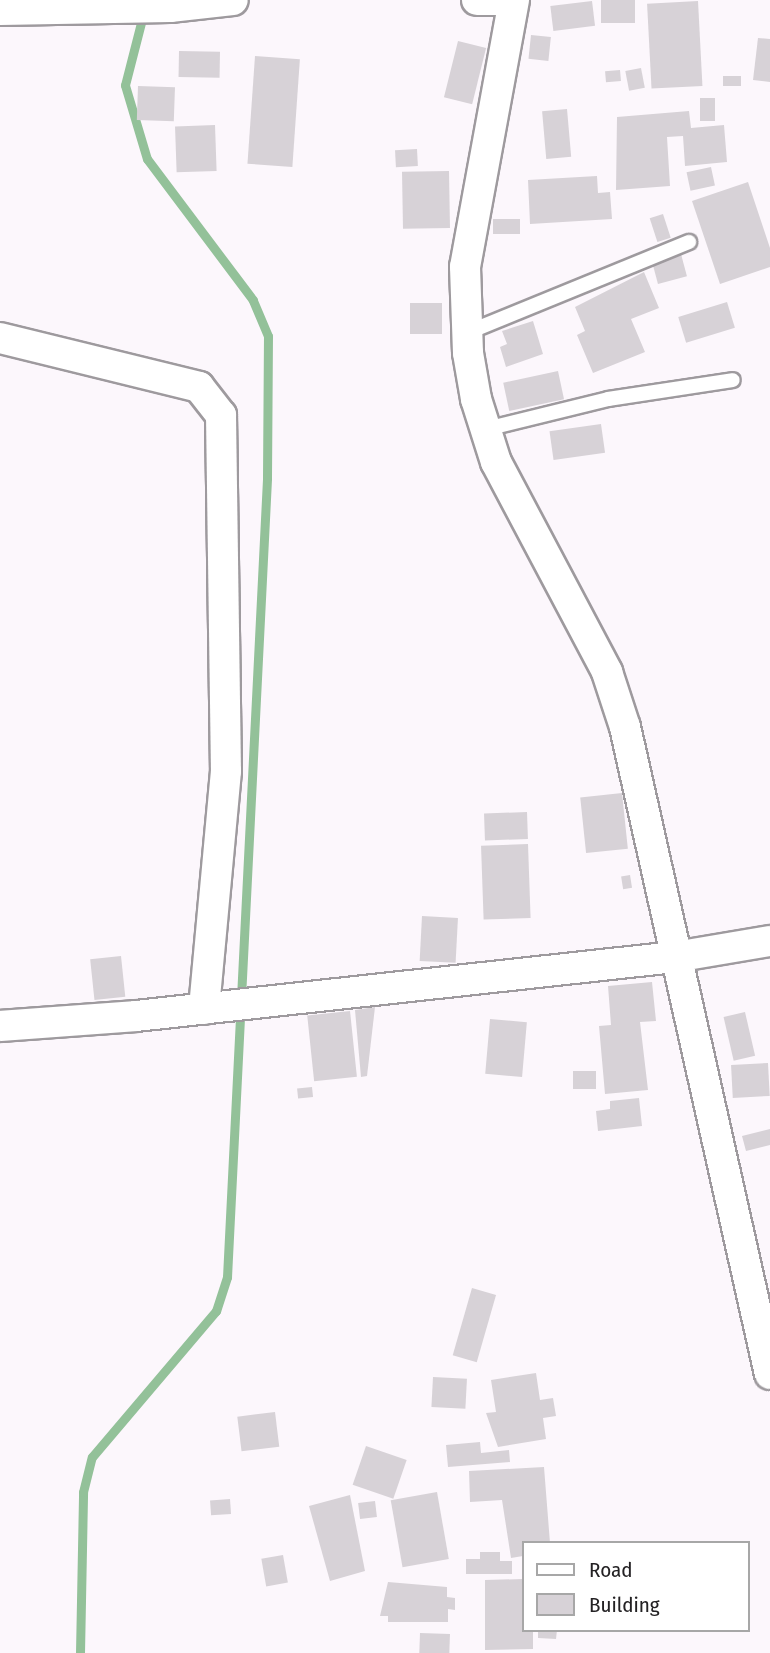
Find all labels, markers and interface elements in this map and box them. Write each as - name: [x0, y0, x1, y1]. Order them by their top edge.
- legend: [522, 1541, 749, 1632]
- text: Road: [589, 1557, 633, 1583]
- text: Building: [589, 1592, 660, 1618]

